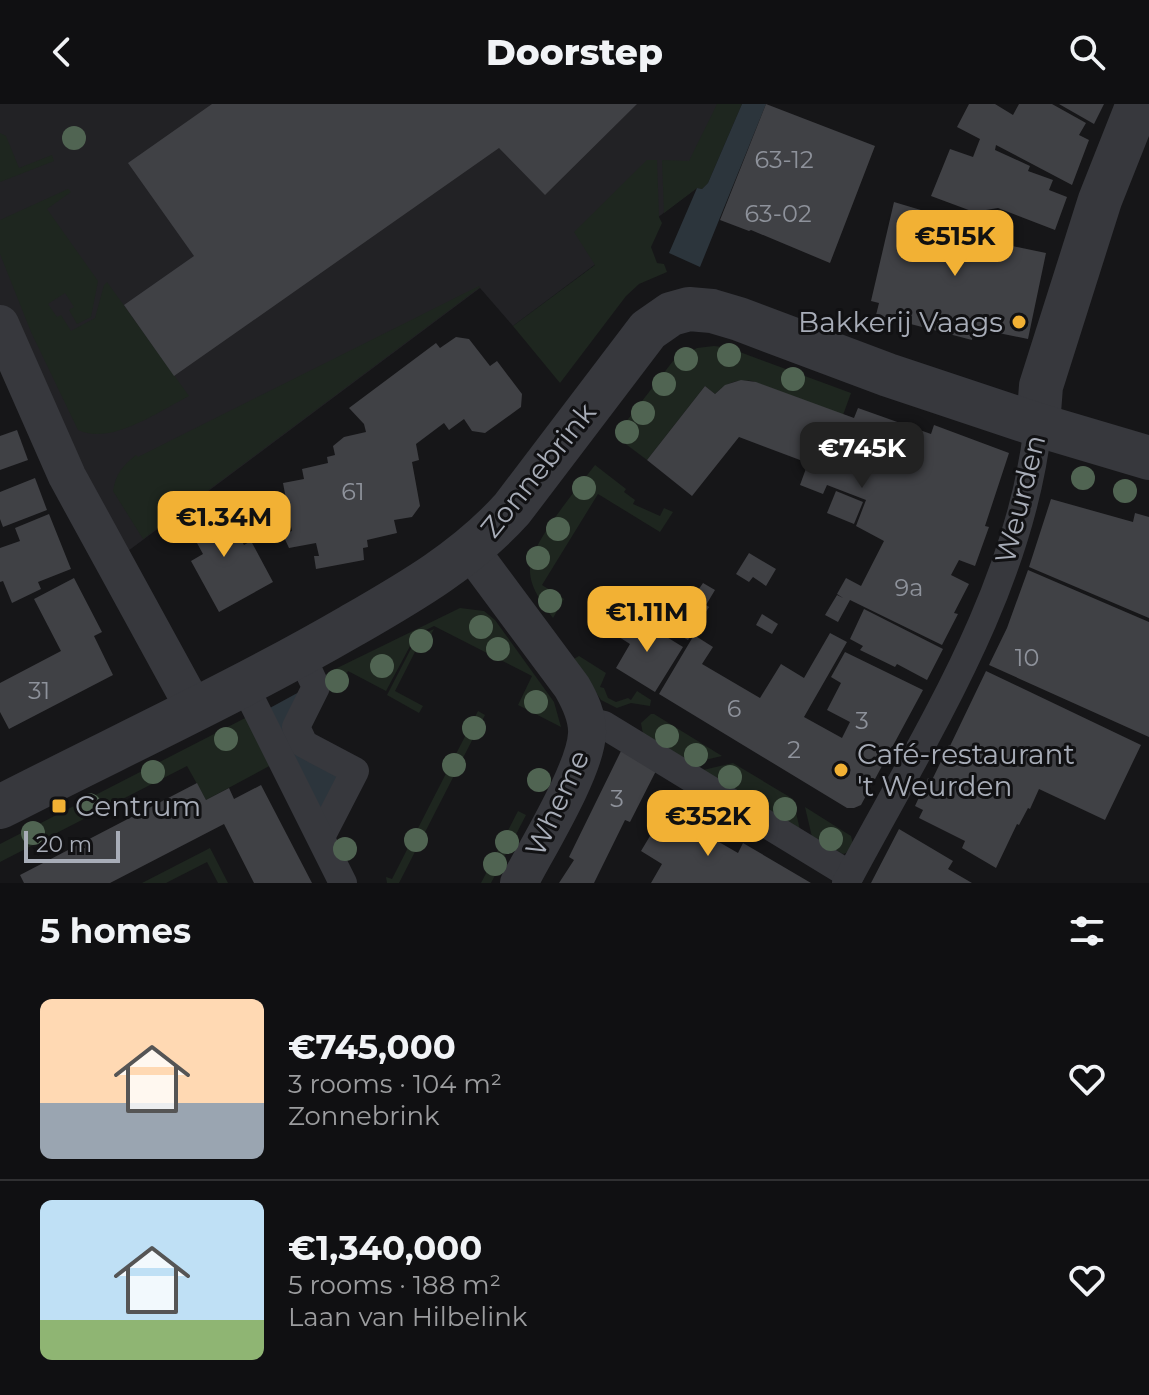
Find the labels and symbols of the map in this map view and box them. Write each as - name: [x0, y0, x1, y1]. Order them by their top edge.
- house number: 63-12: [754, 145, 814, 174]
- house number: 63-02: [744, 199, 812, 228]
- pin: €515K: [899, 210, 1011, 278]
- place label: Bakkerij Vaags: [798, 305, 1003, 339]
- marker: Bakkerij Vaags: [1010, 313, 1028, 331]
- street label: Zonnebrink: [473, 396, 603, 544]
- pin: €745K: [806, 422, 918, 490]
- street label: Weurden: [988, 431, 1052, 567]
- house number: 61: [341, 477, 365, 506]
- pin: €1.34M: [159, 491, 289, 559]
- house number: 9a: [895, 573, 923, 602]
- pin: €1.11M: [582, 586, 712, 654]
- house number: 10: [1015, 643, 1039, 672]
- house number: 31: [28, 676, 50, 705]
- house number: 6: [727, 694, 741, 723]
- house number: 3: [855, 706, 869, 735]
- house number: 2: [787, 735, 801, 764]
- place label: Café-restaurant 't Weurden: [857, 737, 1075, 803]
- street label: Wheme: [518, 745, 596, 861]
- marker: Café-restaurant 't Weurden: [832, 761, 850, 779]
- house number: 3: [610, 784, 624, 813]
- place label: Centrum: [75, 789, 201, 823]
- pin: €352K: [652, 790, 764, 858]
- marker: Centrum: [50, 797, 68, 815]
- scale bar: [24, 827, 120, 863]

